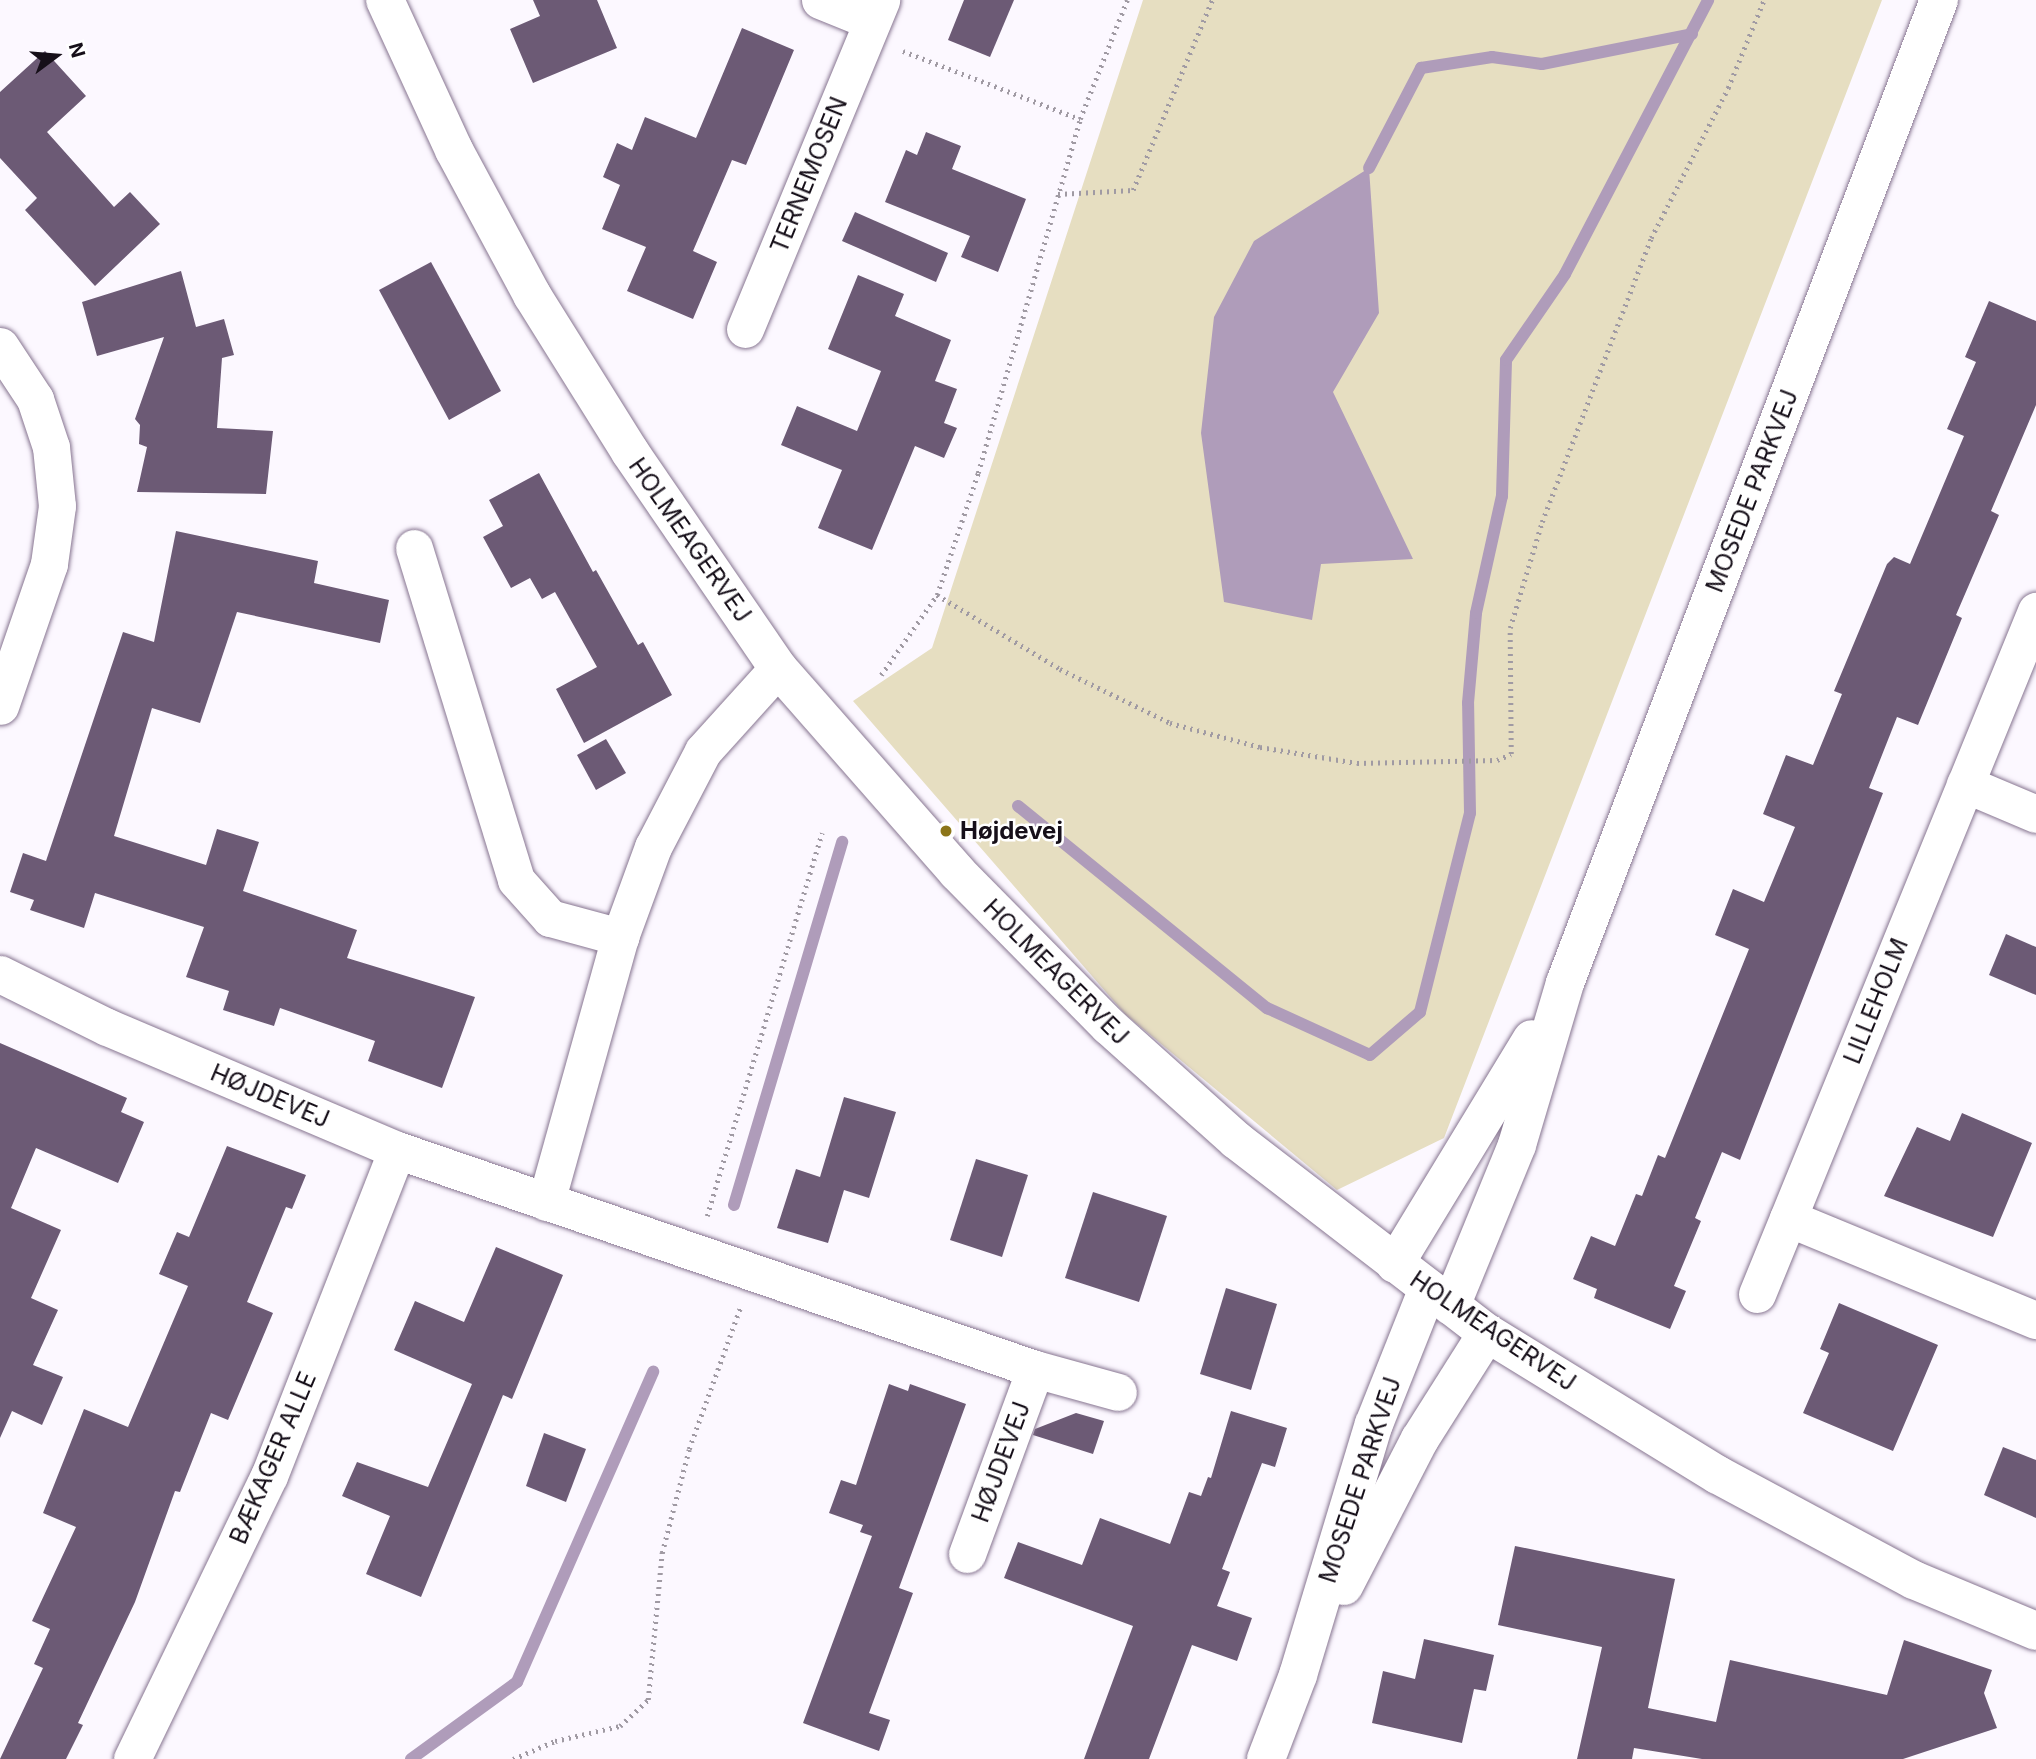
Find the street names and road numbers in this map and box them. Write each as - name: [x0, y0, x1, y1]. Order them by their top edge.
- street label: TERNEMOSEN: [765, 93, 853, 257]
- street label: MOSEDE PARKVEJ: [1700, 386, 1804, 596]
- street label: HOLMEAGERVEJ: [623, 452, 757, 628]
- street label: HOLMEAGERVEJ: [977, 893, 1135, 1051]
- street label: LILLEHOLM: [1838, 934, 1914, 1068]
- street label: HØJDEVEJ: [206, 1058, 334, 1134]
- street label: HOLMEAGERVEJ: [1405, 1265, 1581, 1397]
- street label: BÆKAGER ALLE: [224, 1368, 322, 1548]
- street label: MOSEDE PARKVEJ: [1313, 1373, 1407, 1587]
- street label: HØJDEVEJ: [966, 1398, 1036, 1526]

